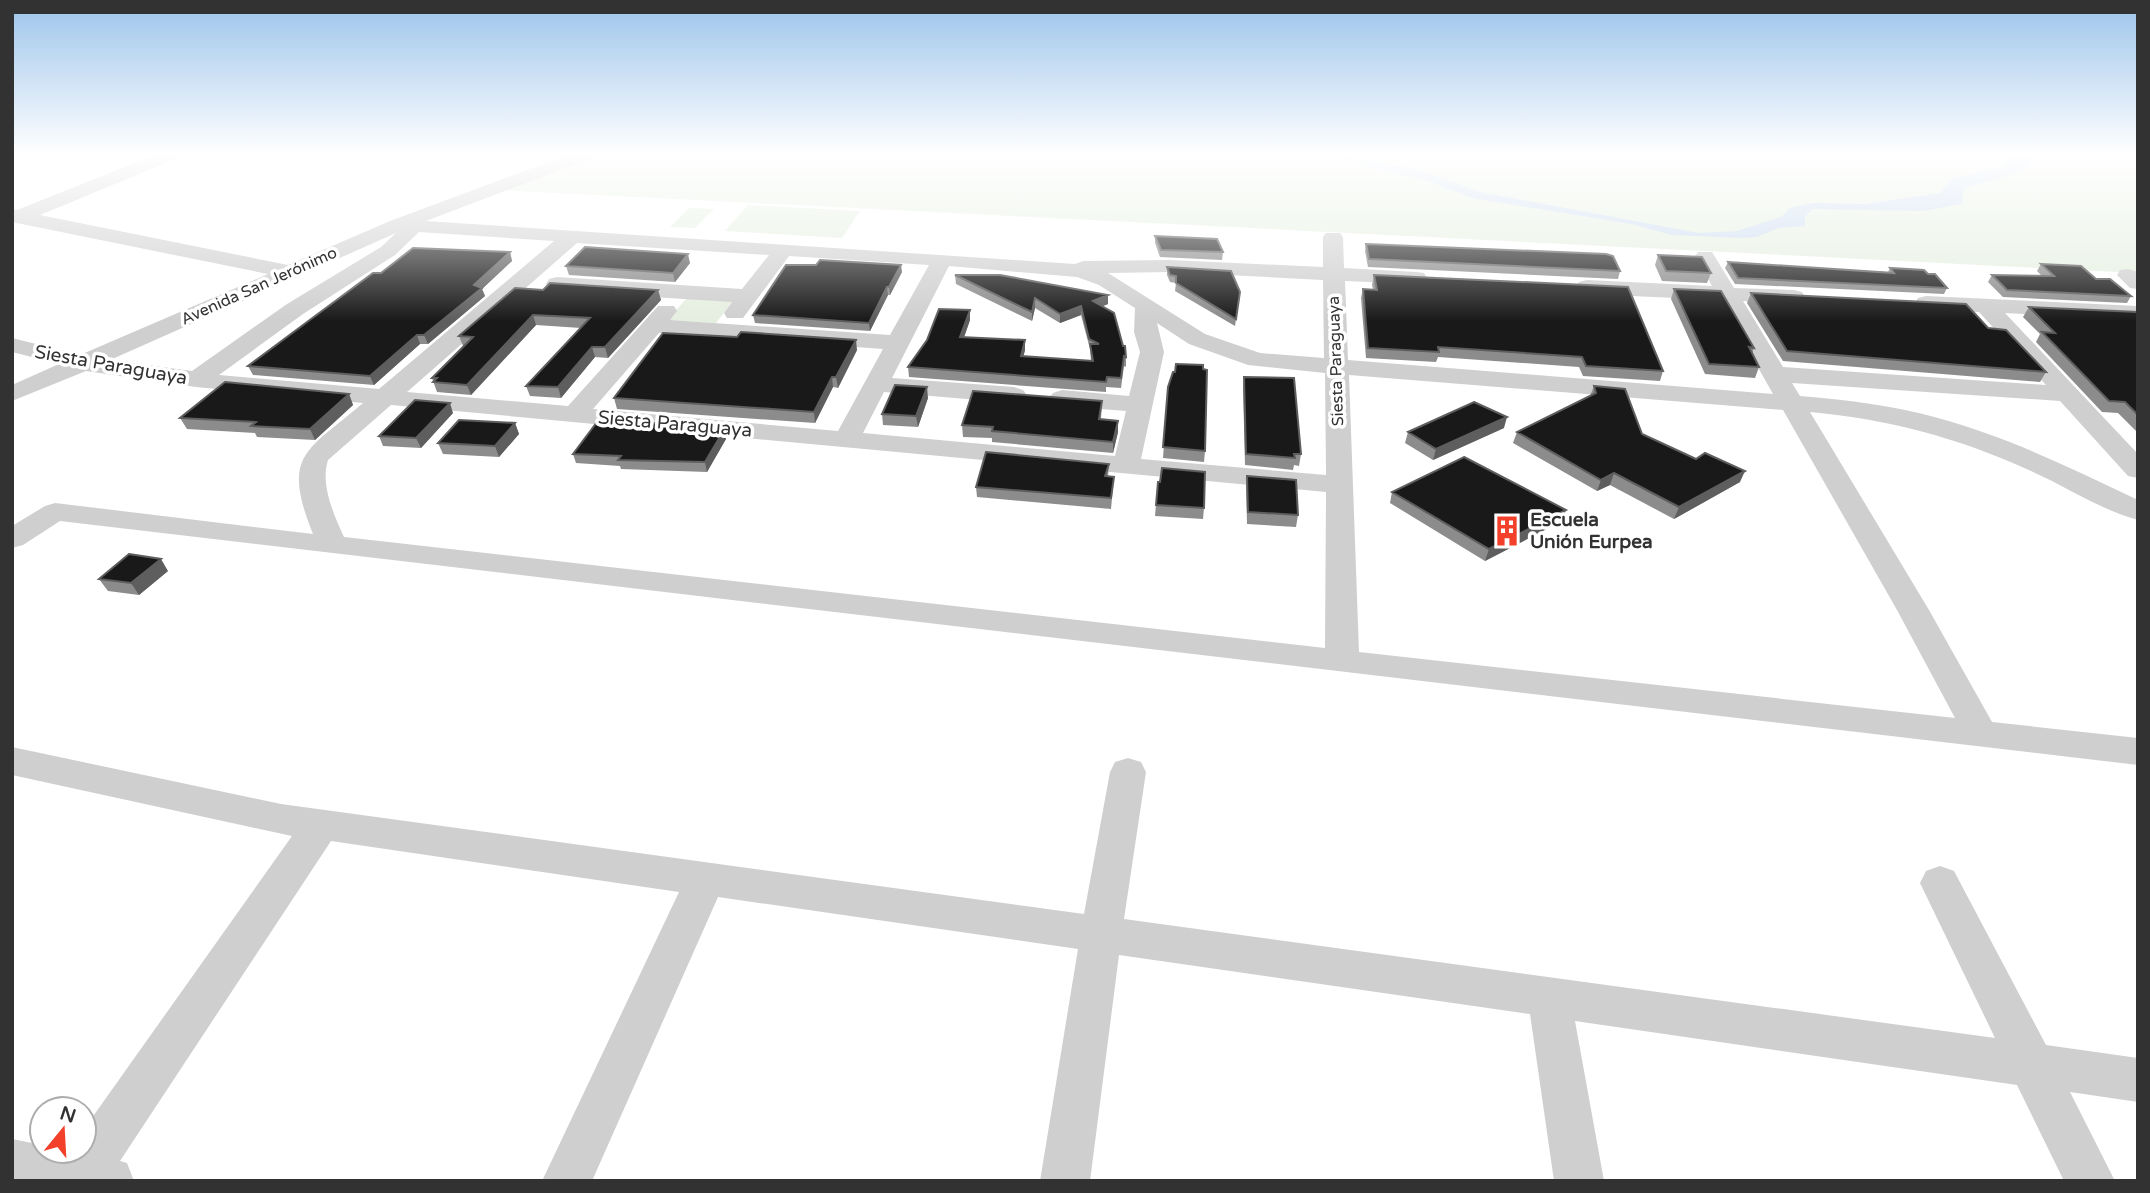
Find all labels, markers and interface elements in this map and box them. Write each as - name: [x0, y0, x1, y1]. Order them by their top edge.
- street label: Avenida San Jerónimo: [178, 243, 340, 329]
- street label: Siesta Paraguaya: [1324, 296, 1348, 426]
- street label: Siesta Paraguaya: [33, 341, 189, 389]
- street label: Siesta Paraguaya: [597, 406, 753, 442]
- place label: Escuela Unión Eurpea: [1530, 509, 1653, 554]
- building icon: Escuela Unión Eurpea: [1490, 514, 1524, 548]
- north arrow: [28, 1095, 98, 1165]
- text: N: [57, 1102, 79, 1128]

